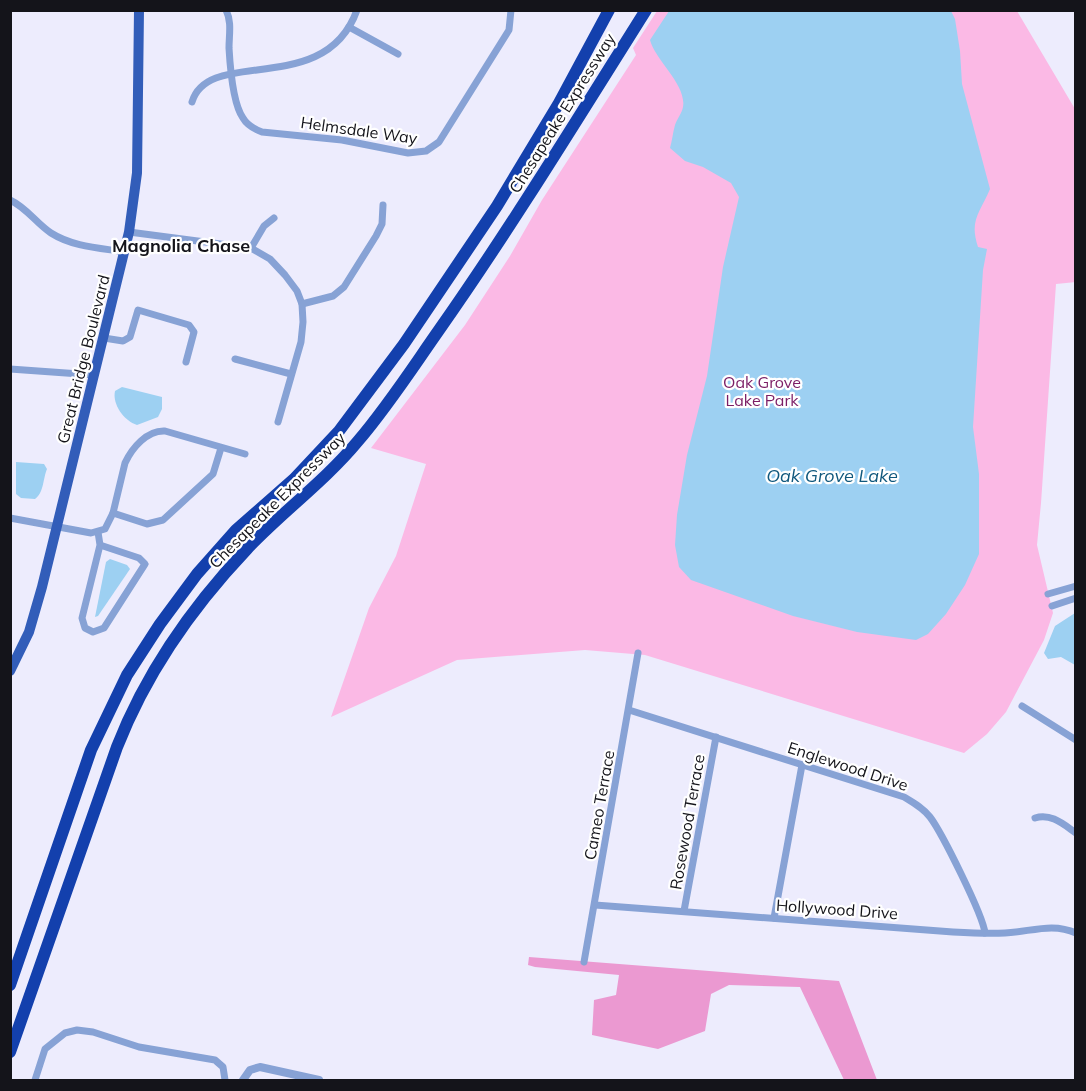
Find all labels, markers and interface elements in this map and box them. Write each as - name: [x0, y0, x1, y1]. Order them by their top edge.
- street label: Chesapeake Expressway: [505, 29, 620, 197]
- street label: Helmsdale Way: [299, 112, 419, 148]
- district label: Magnolia Chase: [112, 234, 250, 257]
- street label: Great Bridge Boulevard: [52, 273, 114, 445]
- park label: Oak Grove Lake Park: [723, 372, 801, 410]
- street label: Chesapeake Expressway: [205, 427, 350, 572]
- water label: Oak Grove Lake: [766, 464, 898, 487]
- street label: Englewood Drive: [785, 737, 911, 795]
- street label: Cameo Terrace: [580, 749, 618, 861]
- street label: Rosewood Terrace: [665, 753, 709, 891]
- street label: Hollywood Drive: [775, 895, 899, 923]

